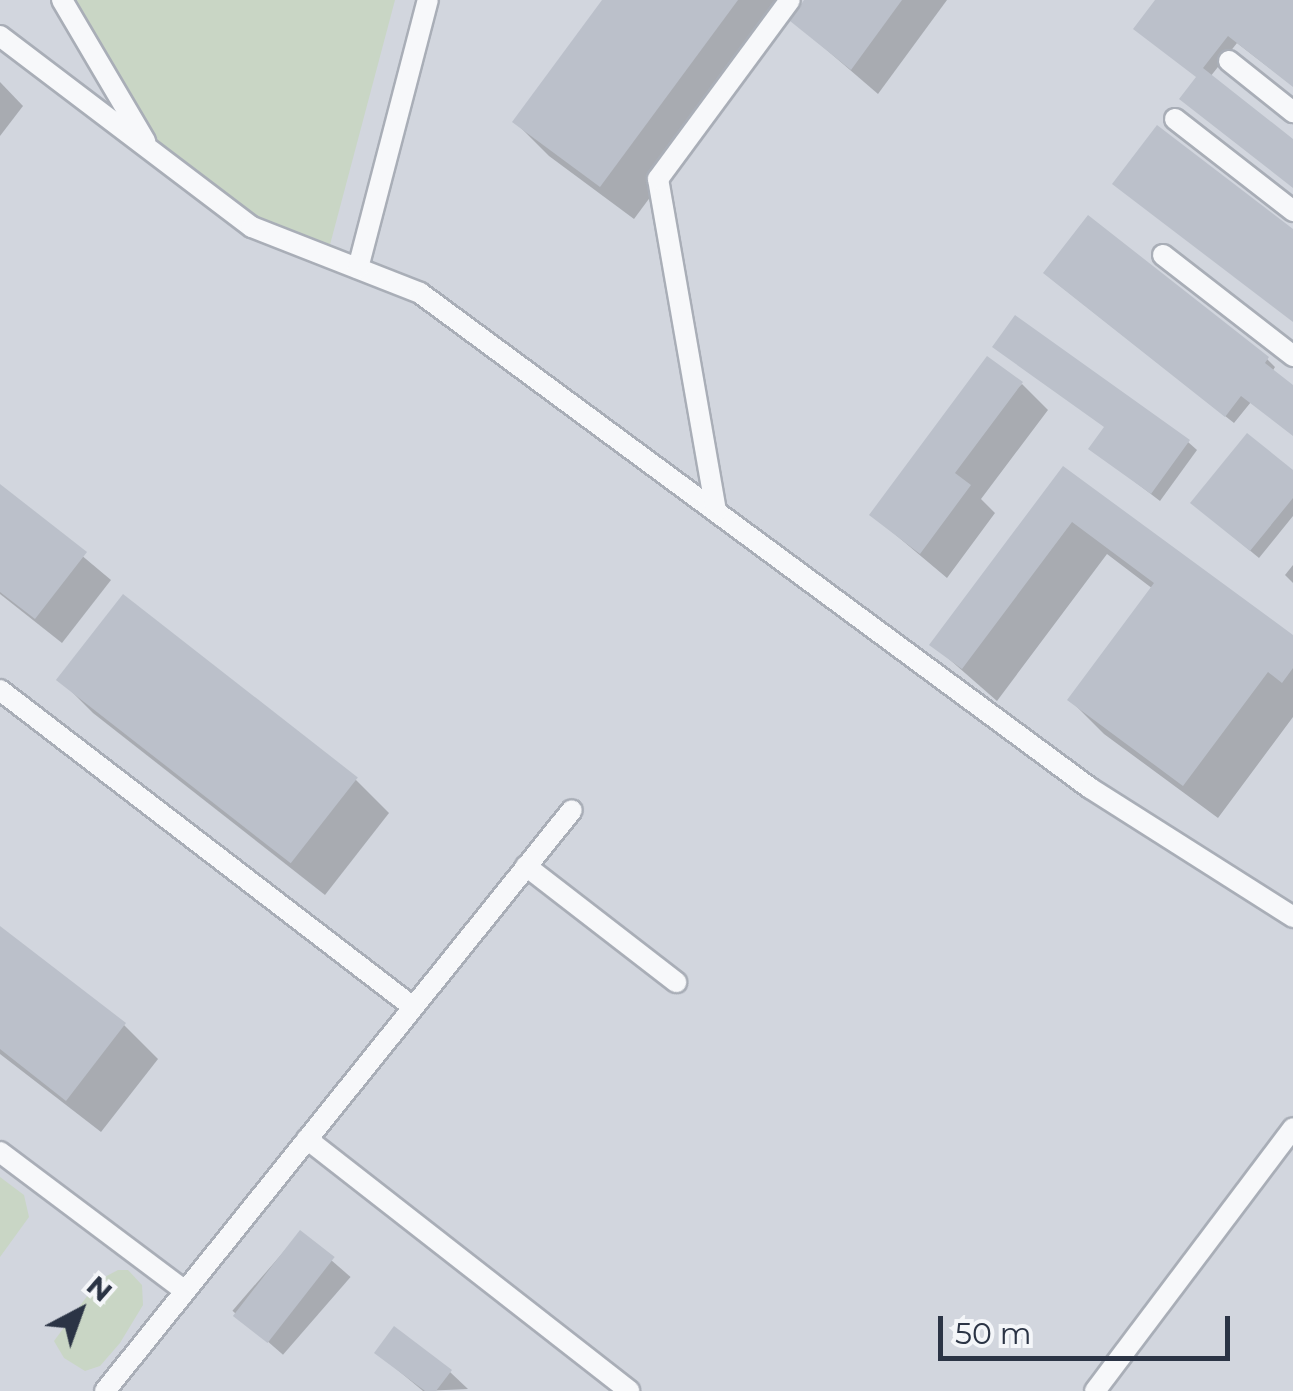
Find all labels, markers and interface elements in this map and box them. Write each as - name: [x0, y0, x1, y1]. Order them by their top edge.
- north arrow: [30, 1261, 130, 1361]
- text: N: [80, 1268, 119, 1309]
- scale bar: [943, 1296, 1236, 1358]
- text: 50 m: [955, 1315, 1032, 1352]

